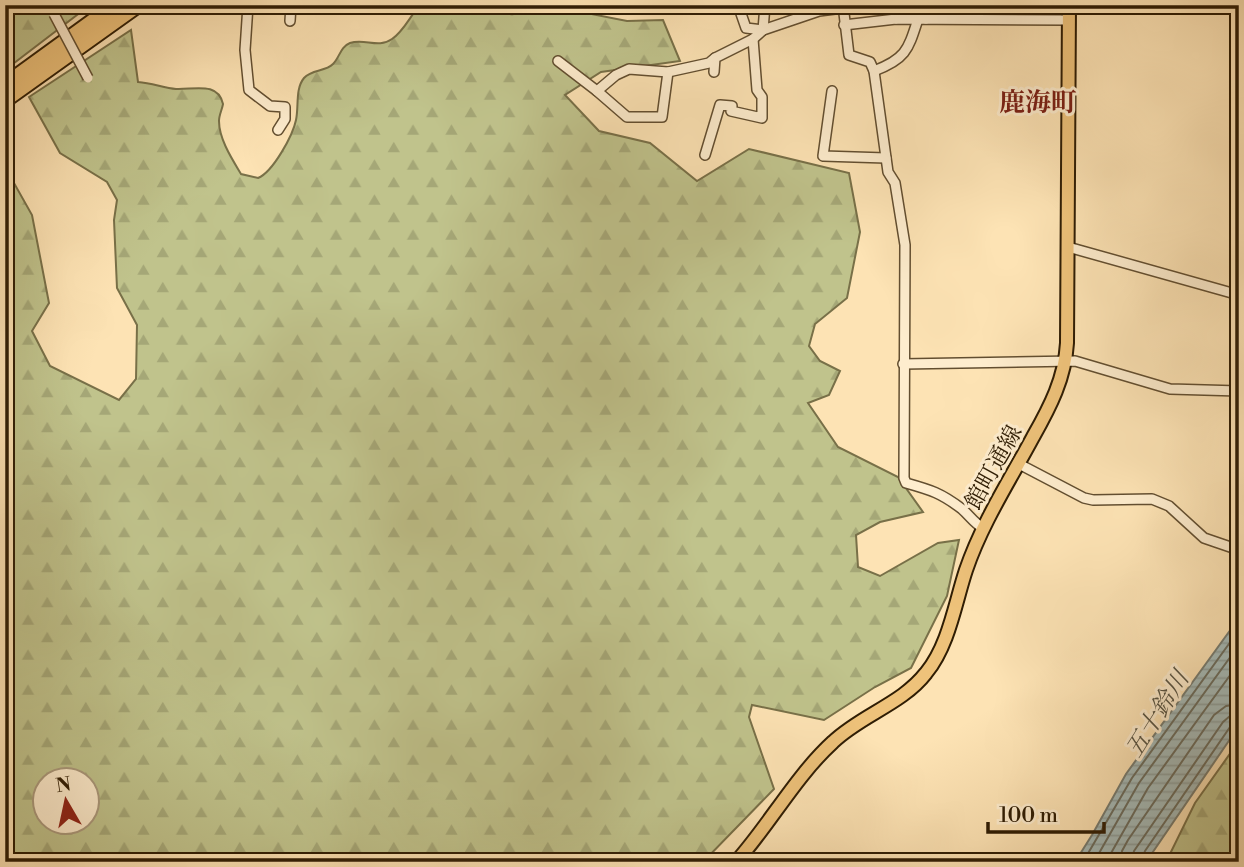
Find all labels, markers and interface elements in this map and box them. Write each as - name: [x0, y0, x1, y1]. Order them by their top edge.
- district label: 鹿海町: [999, 87, 1077, 119]
- street label: 館町通線: [959, 420, 1028, 515]
- water label: 五十鈴川: [1120, 663, 1198, 763]
- north arrow: [32, 766, 102, 836]
- text: N: [54, 772, 73, 798]
- scale bar: [988, 790, 1104, 834]
- text: 100 m: [999, 803, 1058, 829]

